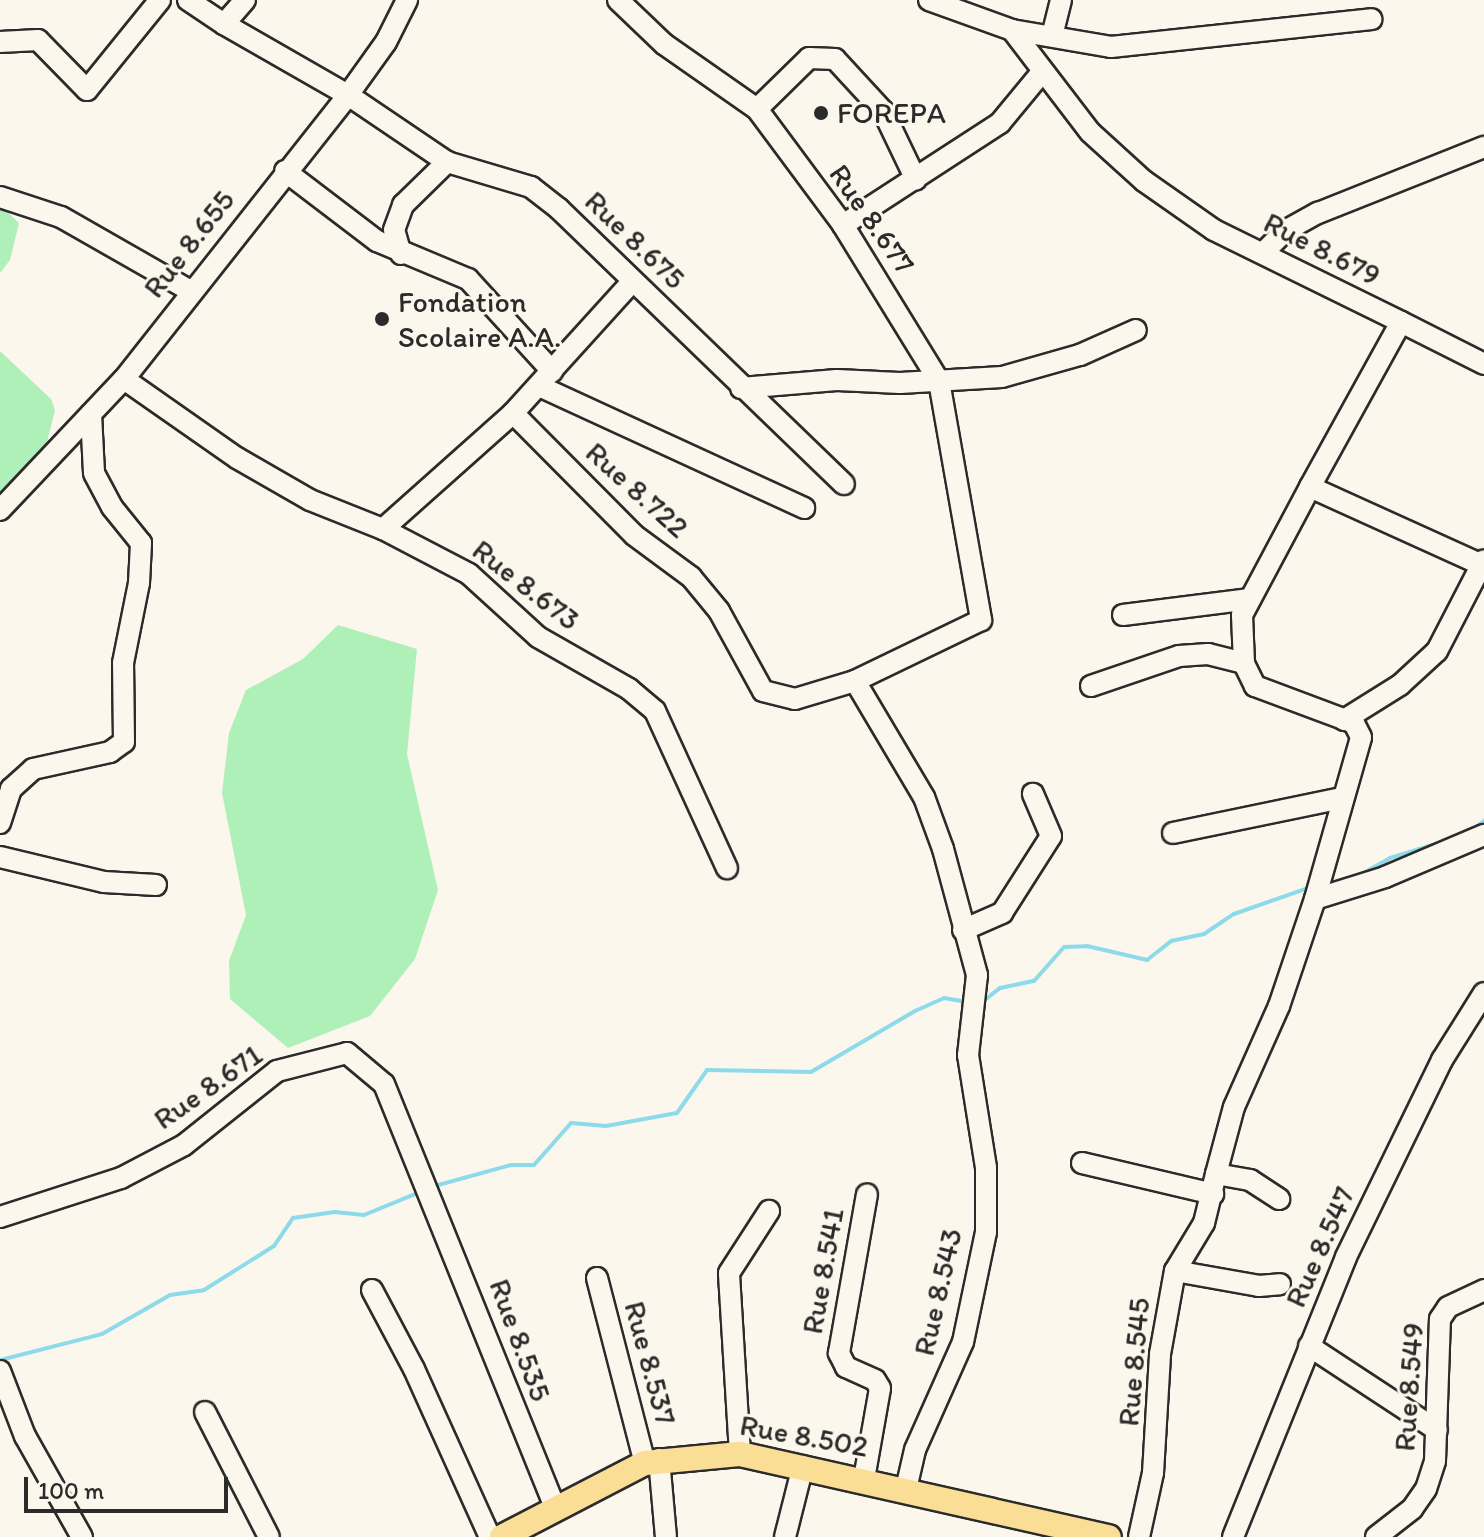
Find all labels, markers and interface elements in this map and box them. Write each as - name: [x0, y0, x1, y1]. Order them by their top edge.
- place label: FOREPA: [837, 95, 946, 131]
- marker: FOREPA: [812, 104, 830, 122]
- street label: Rue 8.677: [821, 157, 923, 281]
- street label: Rue 8.655: [136, 183, 242, 305]
- street label: Rue 8.675: [577, 183, 693, 297]
- street label: Rue 8.679: [1258, 204, 1386, 294]
- place label: Fondation Scolaire A.A.: [398, 284, 561, 354]
- marker: Fondation Scolaire A.A.: [373, 310, 391, 328]
- street label: Rue 8.722: [578, 434, 696, 546]
- street label: Rue 8.673: [465, 532, 587, 638]
- street label: Rue 8.671: [147, 1037, 269, 1137]
- street label: Rue 8.547: [1277, 1181, 1363, 1313]
- street label: Rue 8.541: [794, 1205, 852, 1337]
- street label: Rue 8.543: [906, 1225, 970, 1359]
- street label: Rue 8.535: [481, 1274, 559, 1406]
- street label: Rue 8.545: [1110, 1296, 1158, 1428]
- street label: Rue 8.537: [616, 1297, 684, 1429]
- street label: Rue 8.549: [1387, 1321, 1431, 1453]
- street label: Rue 8.502: [737, 1407, 871, 1465]
- scale bar: [28, 1461, 232, 1511]
- text: 100 m: [38, 1476, 104, 1505]

